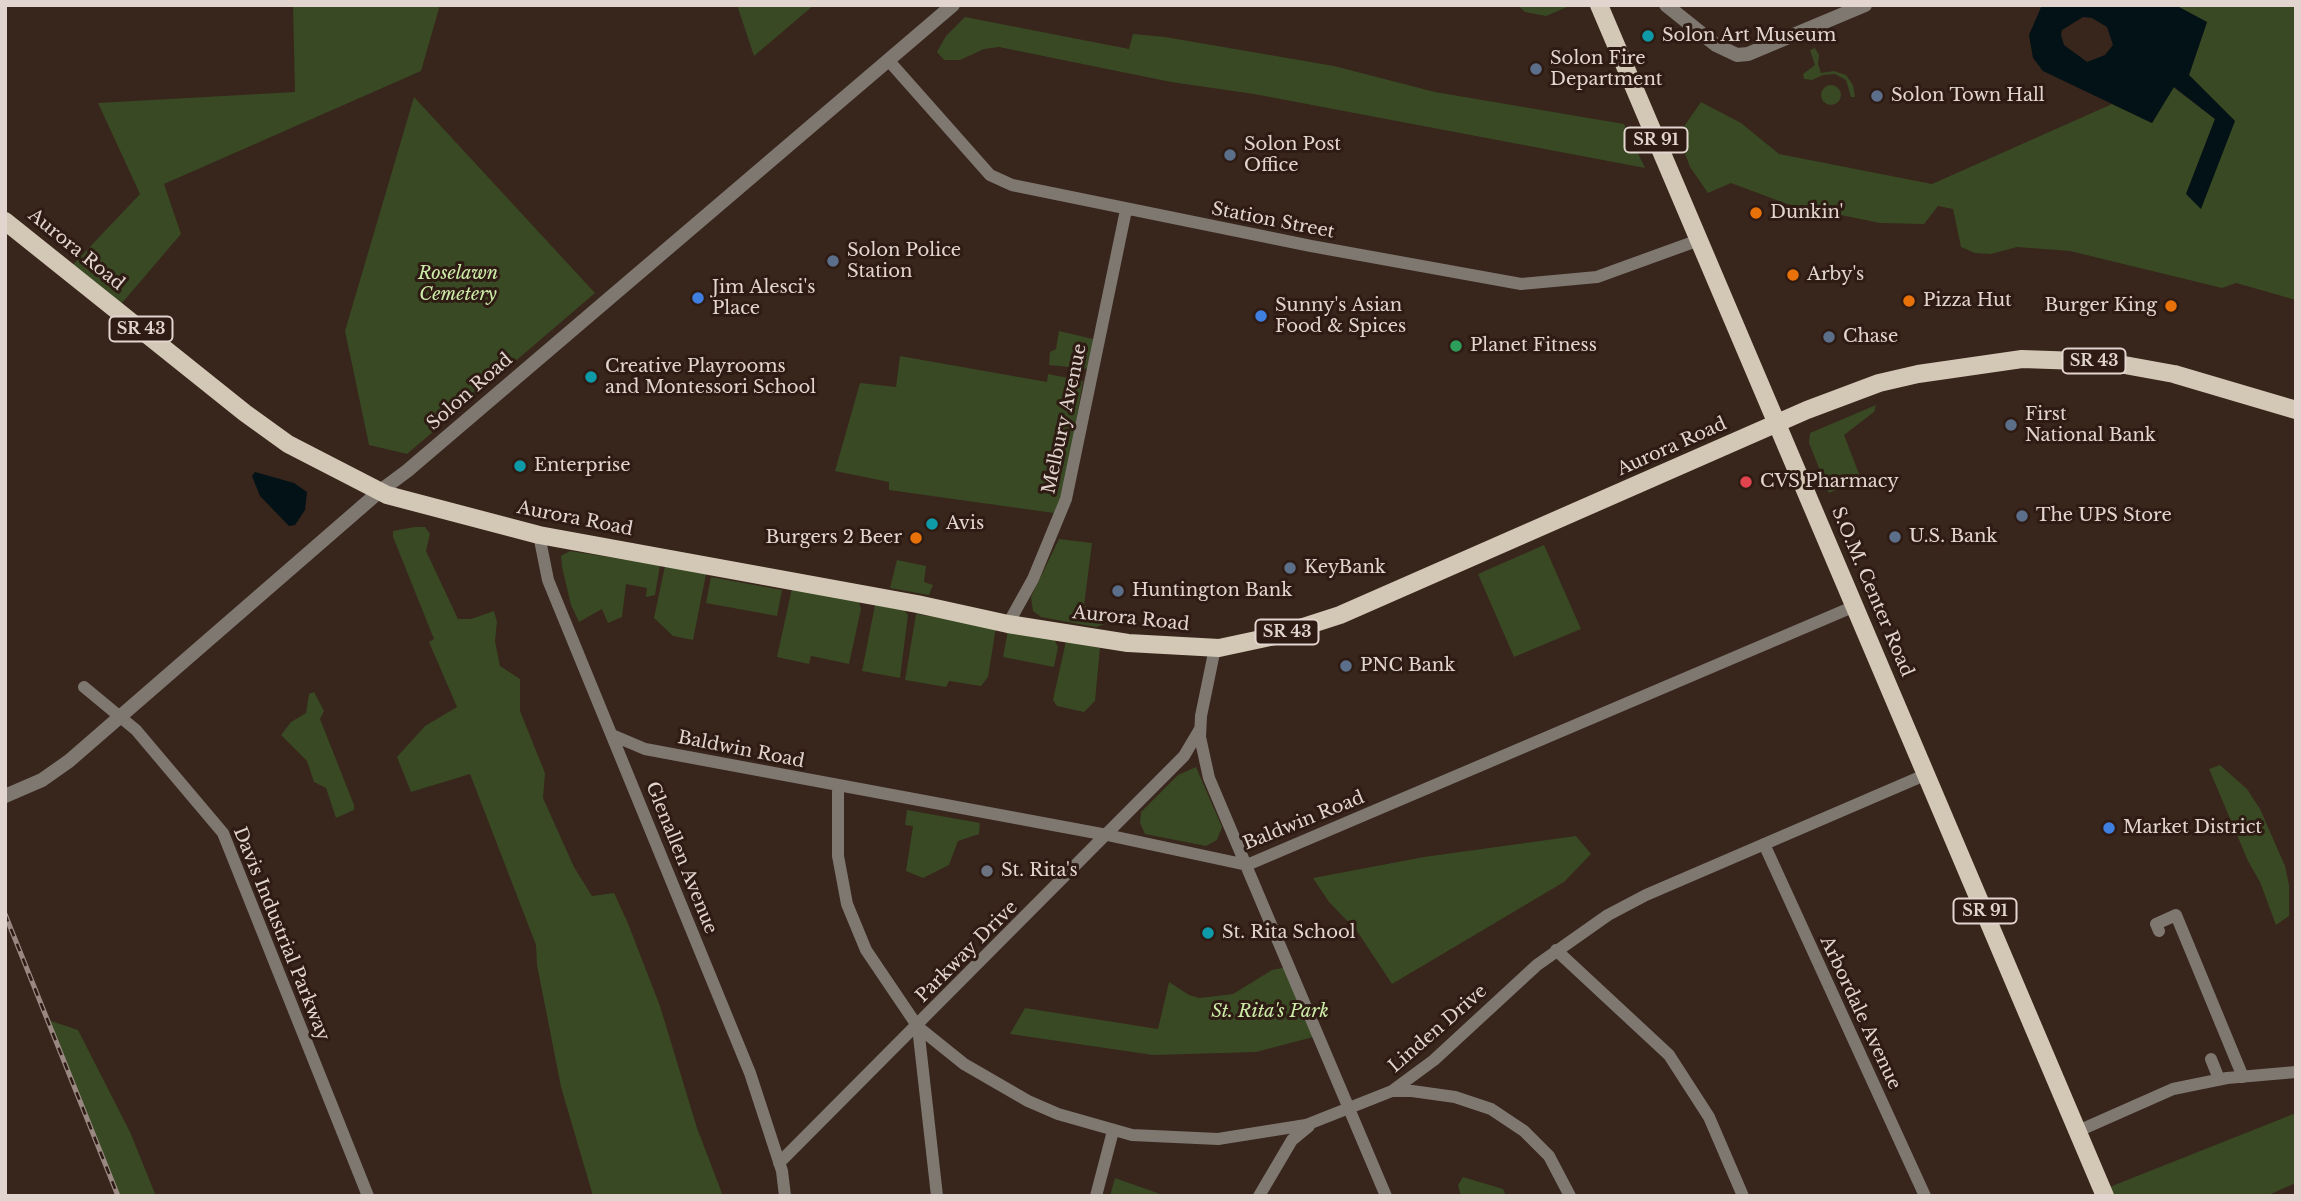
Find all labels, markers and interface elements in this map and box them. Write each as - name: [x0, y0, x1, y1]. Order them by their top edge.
- place label: Solon Art Museum: [1662, 25, 1836, 47]
- marker: Solon Art Museum: [1640, 28, 1656, 44]
- place label: Solon Fire Department: [1550, 48, 1663, 90]
- marker: Solon Fire Department: [1528, 61, 1544, 77]
- place label: Solon Town Hall: [1891, 85, 2045, 107]
- marker: Solon Town Hall: [1869, 88, 1885, 104]
- road number: SR 91: [1624, 128, 1688, 152]
- place label: Solon Post Office: [1244, 134, 1341, 176]
- marker: Solon Post Office: [1222, 147, 1238, 163]
- street label: Station Street: [1210, 198, 1336, 244]
- place label: Dunkin': [1770, 202, 1843, 224]
- street label: Aurora Road: [24, 205, 128, 295]
- marker: Dunkin': [1748, 205, 1764, 221]
- place label: Solon Police Station: [847, 240, 961, 282]
- marker: Solon Police Station: [825, 253, 841, 269]
- park label: Roselawn Cemetery: [418, 263, 498, 306]
- place label: Arby's: [1807, 264, 1864, 286]
- marker: Arby's: [1785, 267, 1801, 283]
- place label: Jim Alesci's Place: [712, 277, 815, 320]
- marker: Jim Alesci's Place: [690, 290, 706, 306]
- place label: Pizza Hut: [1923, 290, 2012, 312]
- marker: Pizza Hut: [1901, 293, 1917, 309]
- place label: Sunny's Asian Food & Spices: [1275, 295, 1406, 338]
- place label: Burger King: [2045, 295, 2157, 317]
- marker: Burger King: [2163, 298, 2179, 314]
- marker: Sunny's Asian Food & Spices: [1253, 308, 1269, 324]
- road number: SR 43: [110, 316, 172, 342]
- place label: Chase: [1843, 326, 1898, 348]
- marker: Chase: [1821, 329, 1837, 345]
- place label: Planet Fitness: [1470, 335, 1597, 357]
- marker: Planet Fitness: [1448, 338, 1464, 354]
- street label: Melbury Avenue: [1039, 342, 1091, 496]
- road number: SR 43: [2062, 348, 2126, 374]
- street label: Solon Road: [423, 349, 517, 435]
- place label: Creative Playrooms and Montessori School: [605, 356, 816, 398]
- marker: Creative Playrooms and Montessori School: [583, 369, 599, 385]
- place label: First National Bank: [2025, 404, 2156, 446]
- street label: Aurora Road: [1614, 413, 1730, 481]
- marker: First National Bank: [2003, 417, 2019, 433]
- place label: Enterprise: [534, 455, 631, 477]
- marker: Enterprise: [512, 458, 528, 474]
- place label: CVS Pharmacy: [1760, 471, 1899, 493]
- marker: CVS Pharmacy: [1738, 474, 1754, 490]
- street label: Aurora Road: [515, 497, 635, 541]
- street label: S.O.M. Center Road: [1826, 504, 1918, 680]
- place label: The UPS Store: [2036, 505, 2172, 527]
- marker: The UPS Store: [2014, 508, 2030, 524]
- place label: Avis: [946, 513, 984, 535]
- marker: Avis: [924, 516, 940, 532]
- place label: U.S. Bank: [1909, 526, 1997, 548]
- place label: Burgers 2 Beer: [765, 527, 902, 549]
- marker: U.S. Bank: [1887, 529, 1903, 545]
- marker: Burgers 2 Beer: [908, 530, 924, 546]
- place label: KeyBank: [1304, 557, 1386, 579]
- marker: KeyBank: [1282, 560, 1298, 576]
- place label: Huntington Bank: [1132, 580, 1292, 602]
- marker: Huntington Bank: [1110, 583, 1126, 599]
- street label: Aurora Road: [1071, 602, 1191, 636]
- road number: SR 43: [1256, 620, 1318, 645]
- place label: PNC Bank: [1360, 655, 1455, 677]
- marker: PNC Bank: [1338, 658, 1354, 674]
- street label: Baldwin Road: [676, 727, 806, 773]
- street label: Glenallen Avenue: [641, 779, 721, 937]
- street label: Baldwin Road: [1240, 787, 1368, 855]
- place label: Market District: [2123, 817, 2262, 839]
- marker: Market District: [2101, 820, 2117, 836]
- street label: Davis Industrial Parkway: [228, 824, 334, 1044]
- place label: St. Rita's: [1001, 860, 1078, 882]
- marker: St. Rita's: [979, 863, 995, 879]
- street label: Parkway Drive: [912, 897, 1022, 1007]
- road number: SR 91: [1954, 898, 2016, 923]
- place label: St. Rita School: [1222, 922, 1356, 944]
- marker: St. Rita School: [1200, 925, 1216, 941]
- street label: Arbordale Avenue: [1815, 933, 1905, 1093]
- street label: Linden Drive: [1384, 980, 1492, 1078]
- park label: St. Rita's Park: [1211, 1001, 1329, 1023]

